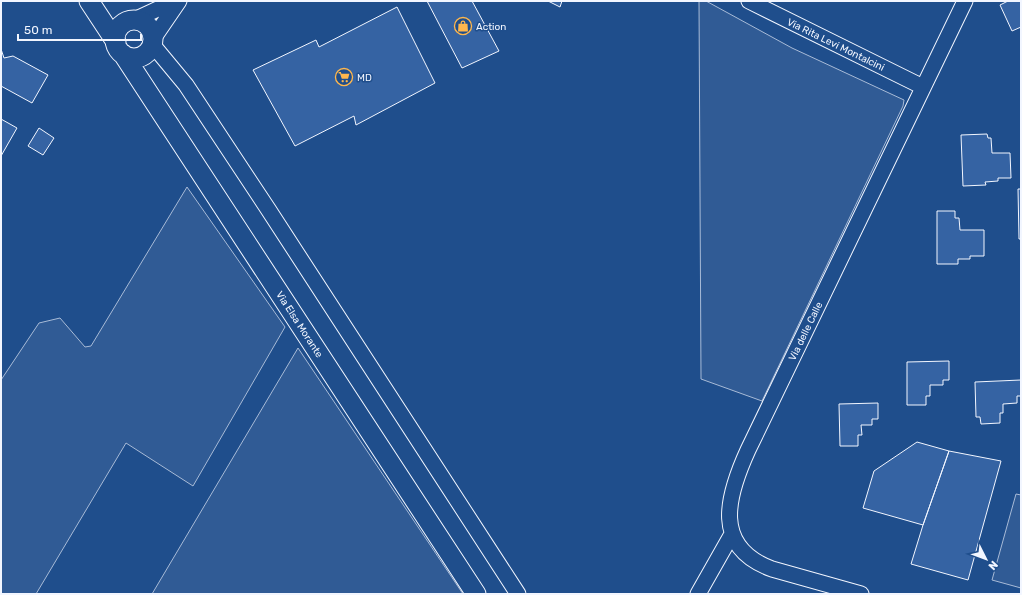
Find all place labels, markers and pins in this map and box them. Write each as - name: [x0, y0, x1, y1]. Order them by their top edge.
- shop icon: Action: [453, 16, 473, 36]
- place label: Action: [476, 21, 506, 33]
- supermarket icon: MD: [334, 67, 354, 87]
- place label: MD: [357, 72, 372, 84]

